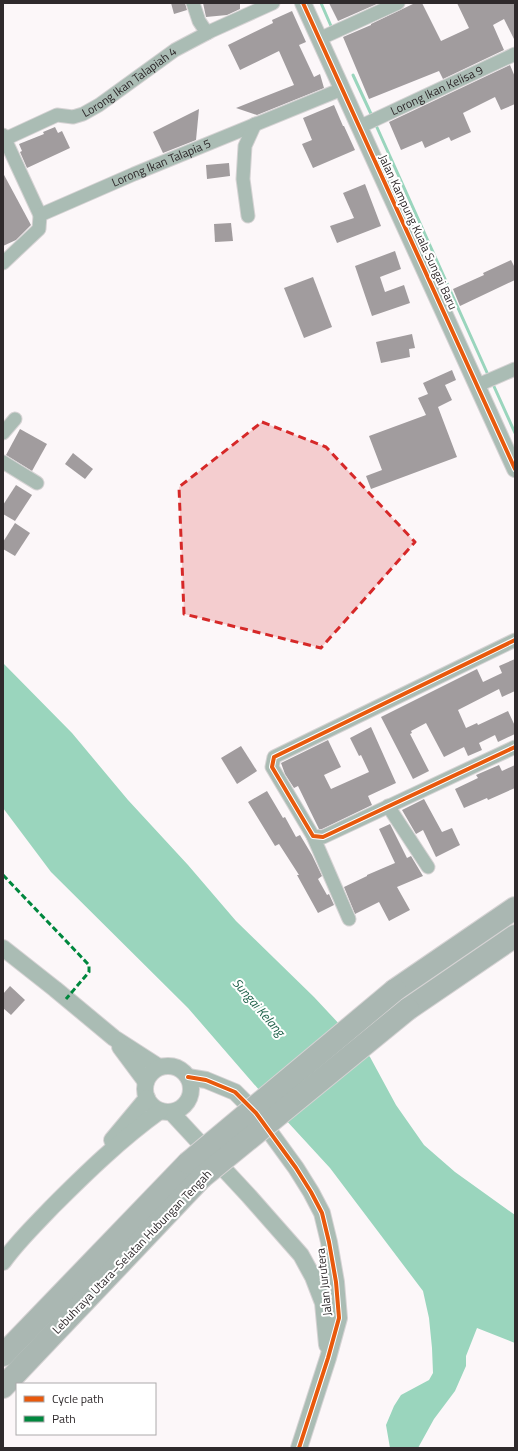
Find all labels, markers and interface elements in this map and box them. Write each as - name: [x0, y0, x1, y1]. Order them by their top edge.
- street label: Lorong Ikan Talapiah 4: [78, 42, 181, 122]
- street label: Lorong Ikan Kelisa 9: [387, 60, 487, 120]
- street label: Lorong Ikan Talapia 5: [108, 133, 214, 192]
- street label: Jalan Kampung Kuala Sungai Baru: [374, 151, 463, 313]
- water label: Sungai Kelang: [228, 973, 291, 1042]
- street label: Lebuhraya Utara–Selatan Hubungan Tengah: [48, 1165, 216, 1338]
- street label: Jalan Jurutera: [310, 1247, 337, 1317]
- legend: [16, 1383, 156, 1435]
- text: Cycle path: [52, 1389, 104, 1408]
- text: Path: [52, 1409, 76, 1428]

